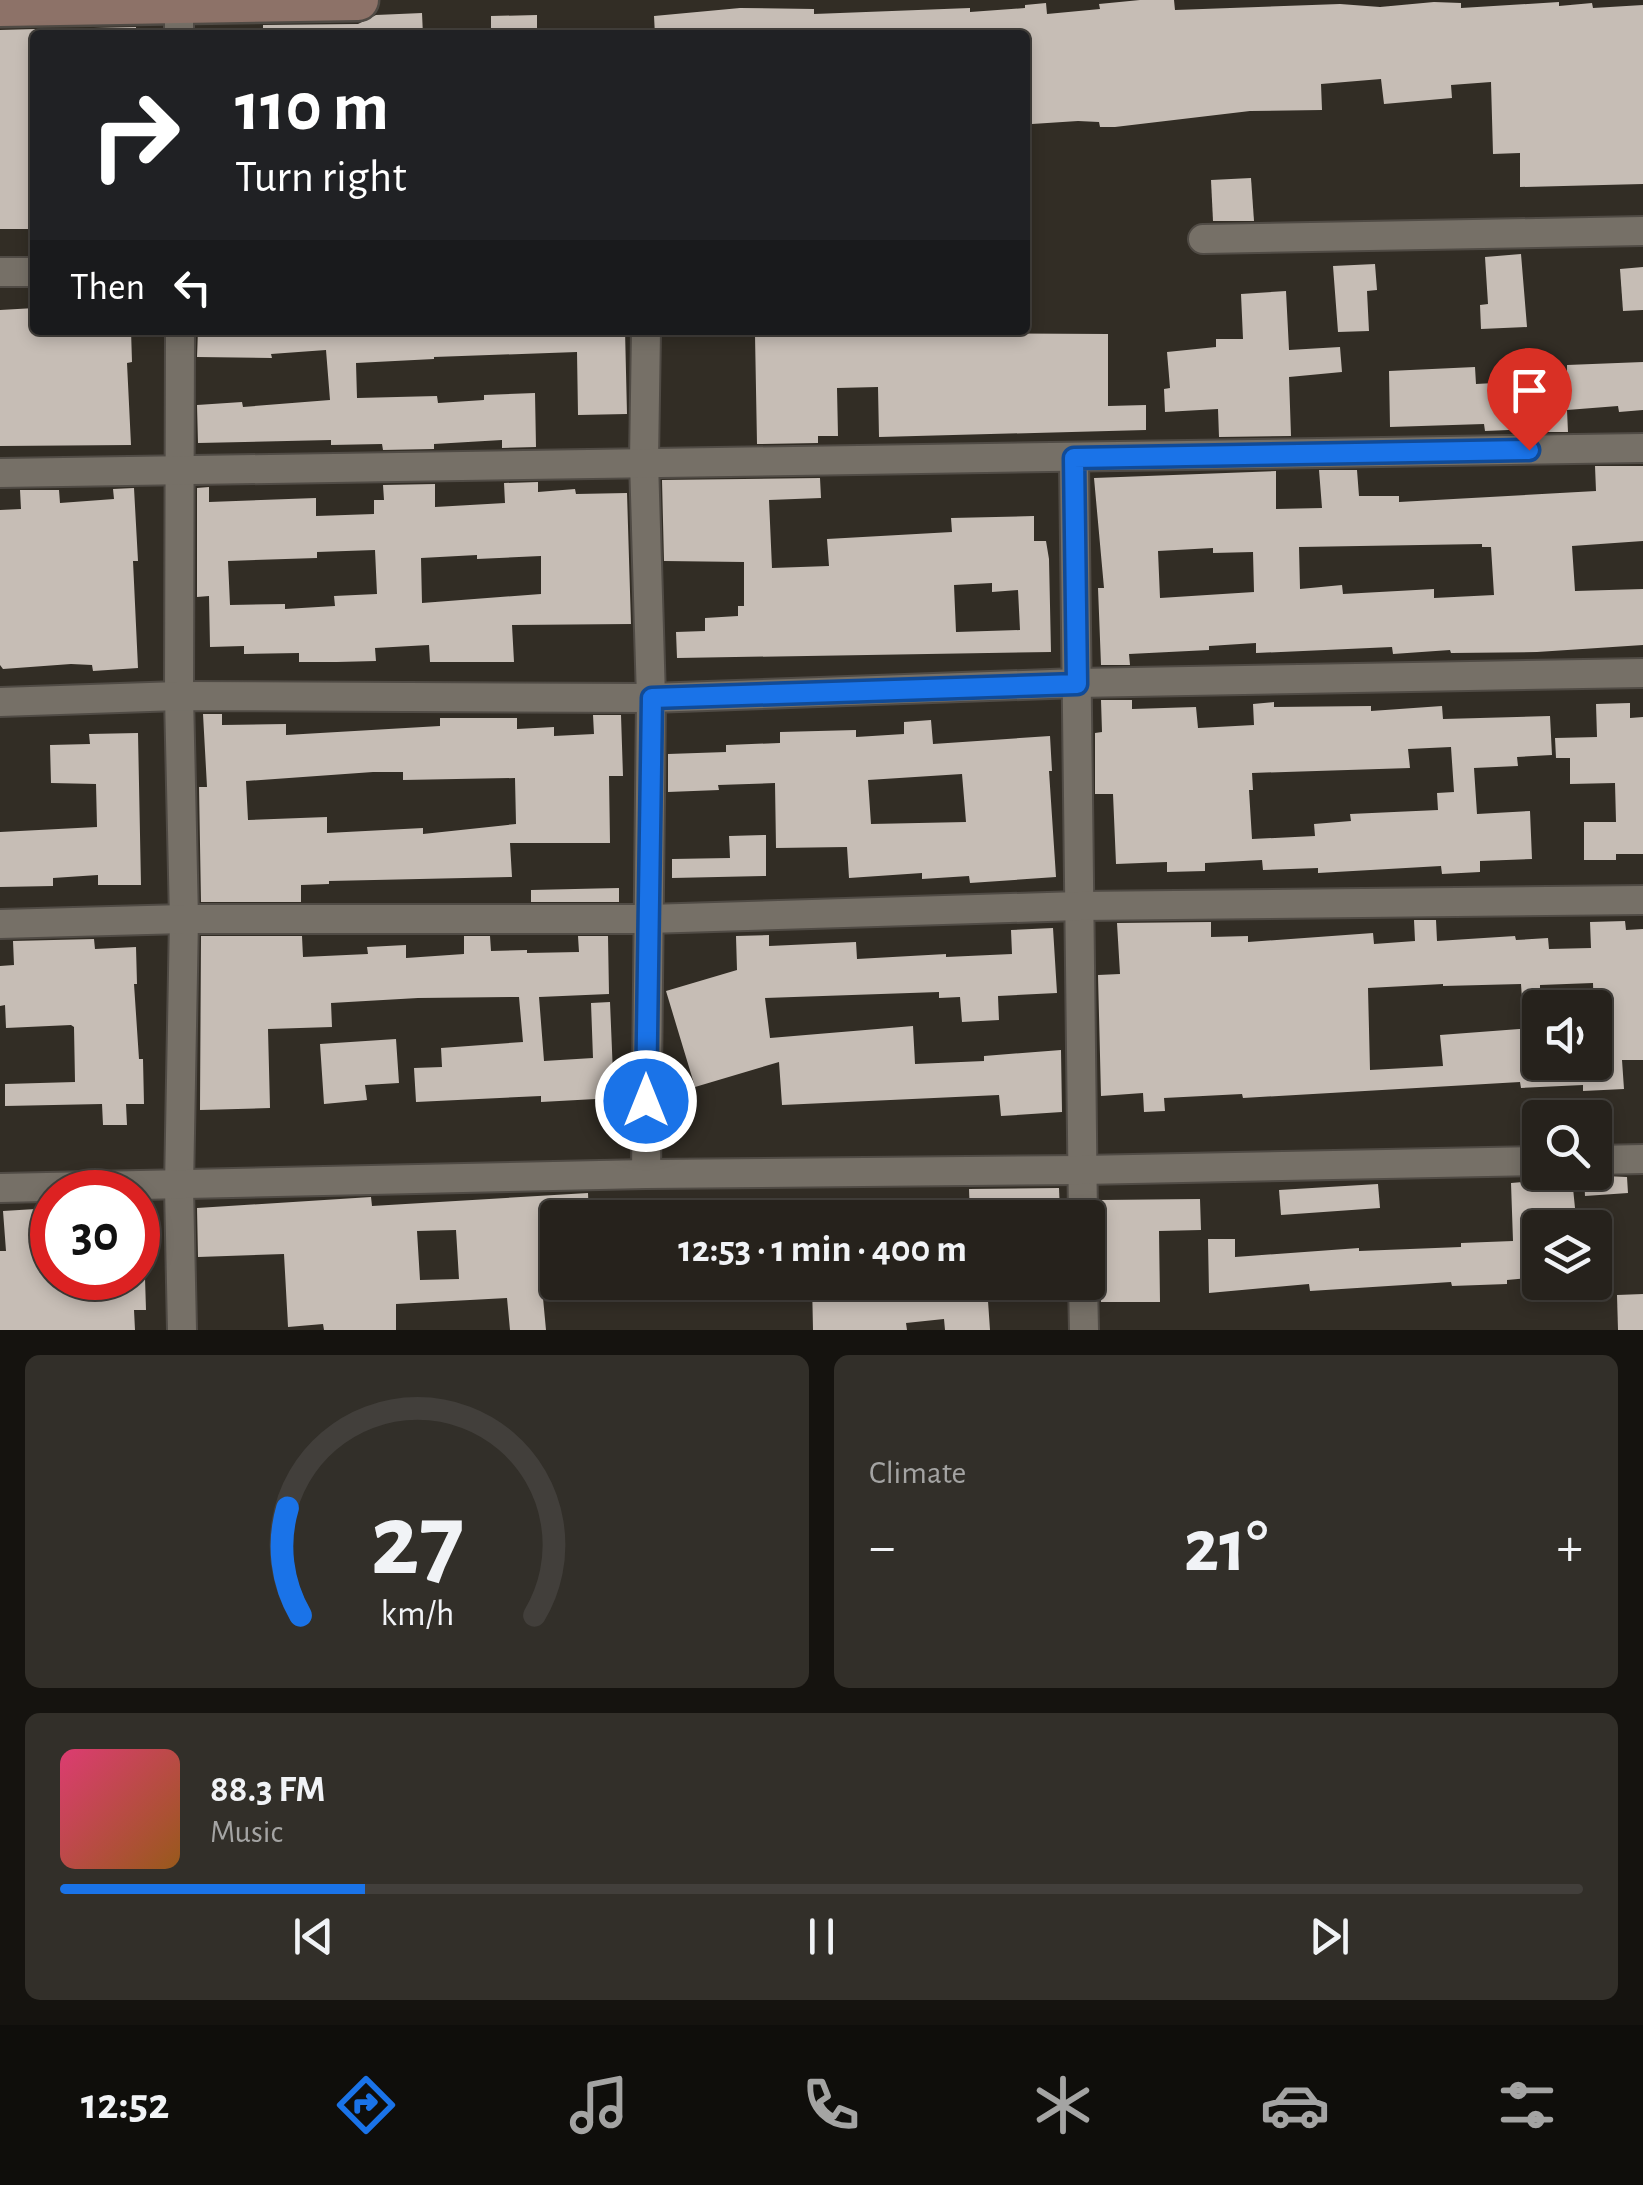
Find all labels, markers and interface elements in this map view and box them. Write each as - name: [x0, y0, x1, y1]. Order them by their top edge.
- icon: right: [70, 70, 200, 200]
- text: 110 m: [235, 73, 389, 143]
- text: Turn right: [235, 155, 407, 200]
- icon: left: [165, 260, 220, 315]
- text: Then: [70, 269, 145, 307]
- pin: [1487, 348, 1572, 451]
- icon: arrive: [1502, 363, 1557, 418]
- map controls: [1522, 990, 1612, 1300]
- button: sound: [1522, 990, 1612, 1080]
- position arrow: [594, 1049, 698, 1153]
- button: search: [1522, 1100, 1612, 1190]
- speed limit sign: 30: [30, 1170, 160, 1300]
- button: layers: [1522, 1210, 1612, 1300]
- text: 12:53 · 1 min · 400 m: [678, 1231, 967, 1269]
- text: Climate: [869, 1457, 966, 1489]
- text: 27: [370, 1490, 464, 1594]
- text: 21°: [1184, 1510, 1268, 1585]
- text: −: [869, 1520, 895, 1575]
- text: +: [1557, 1520, 1583, 1575]
- text: km/h: [380, 1596, 454, 1632]
- text: 88.3 FM: [210, 1771, 326, 1809]
- text: Music: [210, 1816, 283, 1848]
- icon: previous: [286, 1909, 341, 1964]
- icon: pause: [794, 1909, 849, 1964]
- icon: next: [1302, 1909, 1357, 1964]
- icon: directions: [331, 2070, 401, 2140]
- icon: music: [564, 2070, 634, 2140]
- icon: phone: [796, 2070, 866, 2140]
- icon: climate: [1028, 2070, 1098, 2140]
- icon: car: [1260, 2070, 1330, 2140]
- icon: filters: [1492, 2070, 1562, 2140]
- text: 12:52: [81, 2082, 169, 2127]

